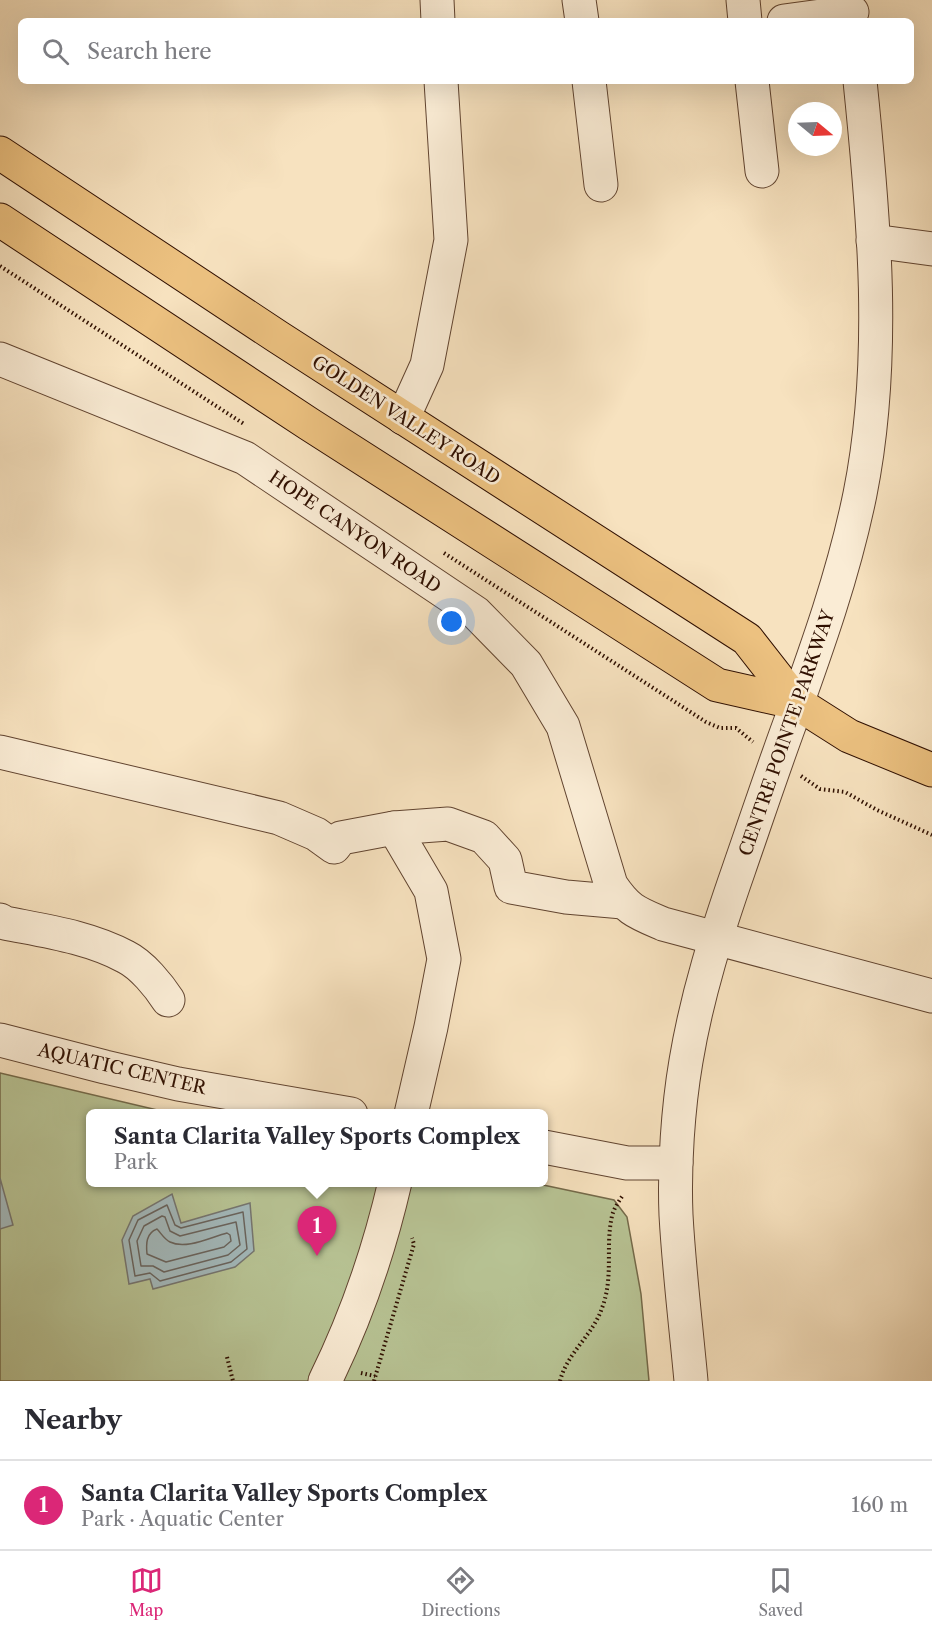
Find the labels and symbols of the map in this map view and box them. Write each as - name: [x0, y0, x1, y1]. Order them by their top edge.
- north arrow: [788, 102, 842, 156]
- street label: GOLDEN VALLEY ROAD: [308, 351, 504, 489]
- street label: HOPE CANYON ROAD: [265, 466, 445, 598]
- street label: CENTRE POINTE PARKWAY: [735, 606, 840, 859]
- your location: [437, 607, 466, 636]
- street label: AQUATIC CENTER: [35, 1039, 209, 1099]
- pin: 1: [298, 1206, 336, 1256]

